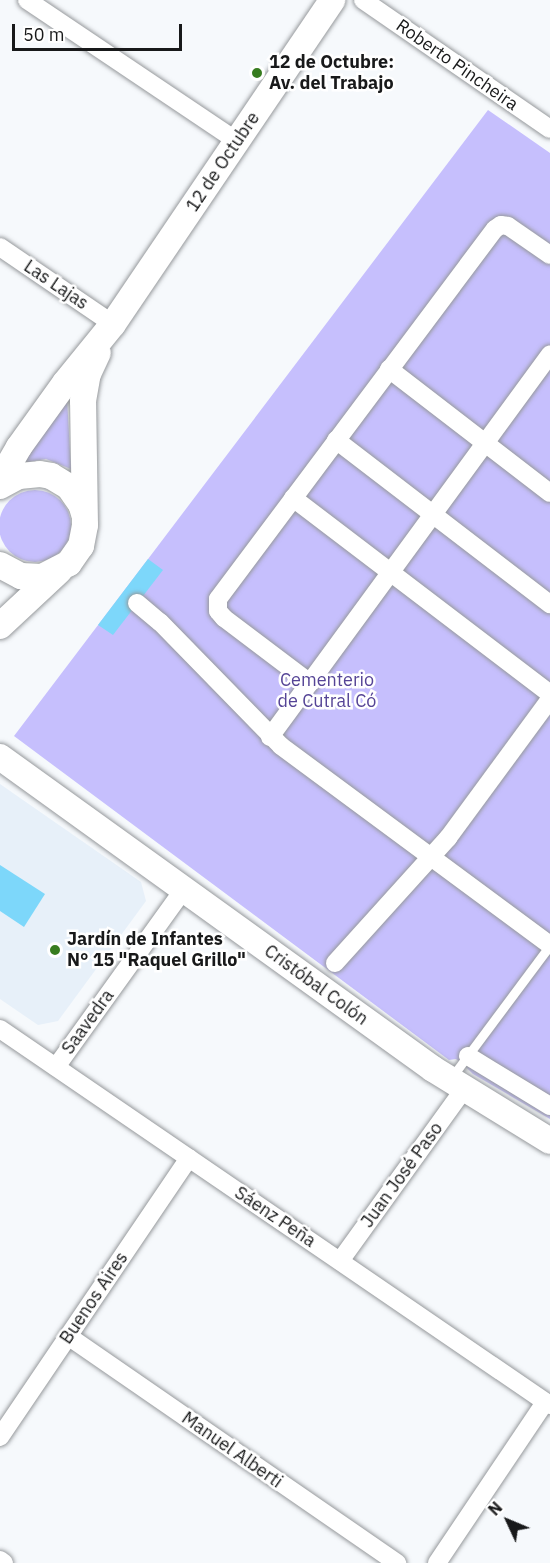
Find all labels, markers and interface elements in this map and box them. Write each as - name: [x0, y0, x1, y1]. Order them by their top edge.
- scale bar: [15, 12, 184, 50]
- street label: Roberto Pincheira: [392, 15, 522, 115]
- text: 50 m: [23, 23, 65, 46]
- place label: 12 de Octubre: Av. del Trabajo: [269, 52, 394, 94]
- marker: 12 de Octubre: Av. del Trabajo: [250, 66, 264, 80]
- street label: 12 de Octubre: [182, 108, 264, 216]
- street label: Las Lajas: [20, 256, 92, 314]
- park label: Cementerio de Cutral Có: [278, 670, 376, 712]
- place label: Jardín de Infantes N° 15 "Raquel Grillo": [67, 929, 246, 972]
- street label: Cristóbal Colón: [260, 940, 372, 1030]
- marker: Jardín de Infantes N° 15 "Raquel Grillo": [48, 943, 62, 957]
- street label: Saavedra: [57, 985, 119, 1059]
- street label: Juan José Paso: [357, 1118, 447, 1232]
- street label: Sáenz Peña: [230, 1182, 320, 1252]
- street label: Buenos Aires: [55, 1248, 133, 1348]
- street label: Manuel Alberti: [177, 1407, 287, 1493]
- north arrow: [478, 1491, 538, 1551]
- text: N: [484, 1497, 506, 1520]

